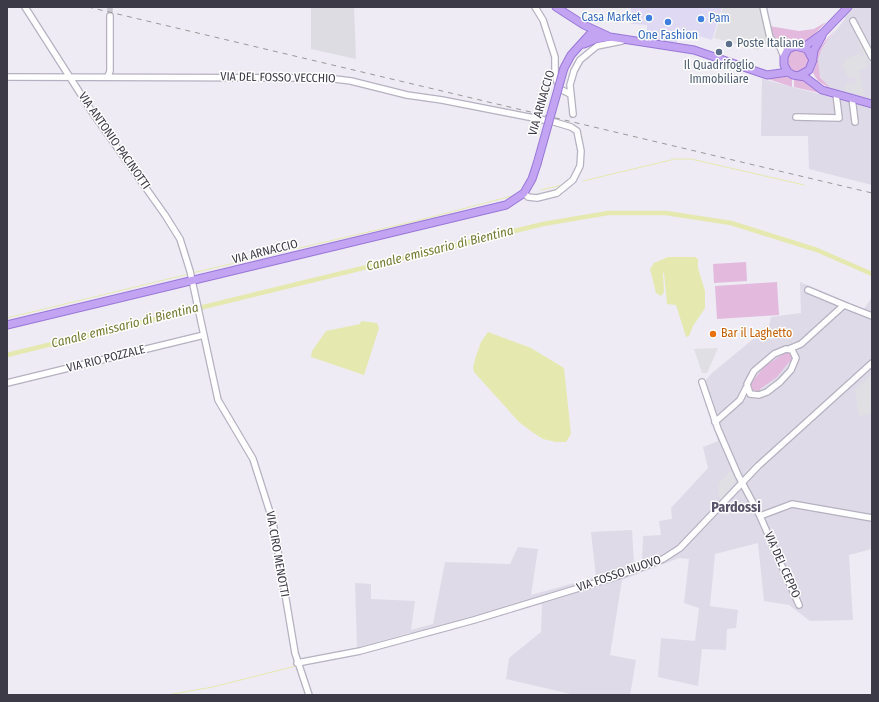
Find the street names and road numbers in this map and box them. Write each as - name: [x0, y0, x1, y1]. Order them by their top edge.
- street label: VIA ARNACCIO: [526, 69, 558, 137]
- street label: VIA DEL FOSSO VECCHIO: [220, 70, 336, 86]
- street label: VIA ANTONIO PACINOTTI: [75, 90, 153, 192]
- street label: VIA ARNACCIO: [231, 237, 299, 267]
- street label: VIA RIO POZZALE: [65, 342, 147, 376]
- street label: VIA CIRO MENOTTI: [262, 510, 292, 598]
- street label: VIA DEL CEPPO: [761, 530, 803, 600]
- street label: VIA FOSSO NUOVO: [575, 553, 663, 595]

